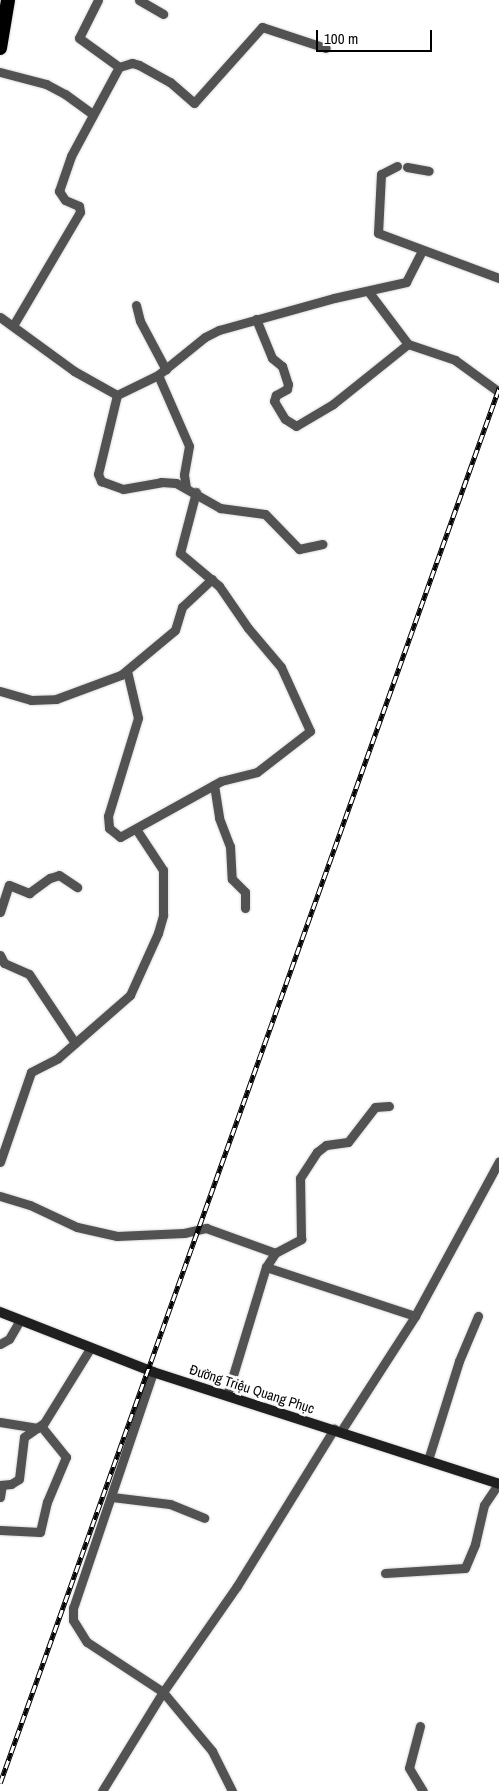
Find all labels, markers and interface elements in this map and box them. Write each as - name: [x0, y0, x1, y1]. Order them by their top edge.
- scale bar: [319, 20, 435, 52]
- text: 100 m: [324, 28, 358, 49]
- street label: Đường Triệu Quang Phục: [187, 1361, 317, 1417]

